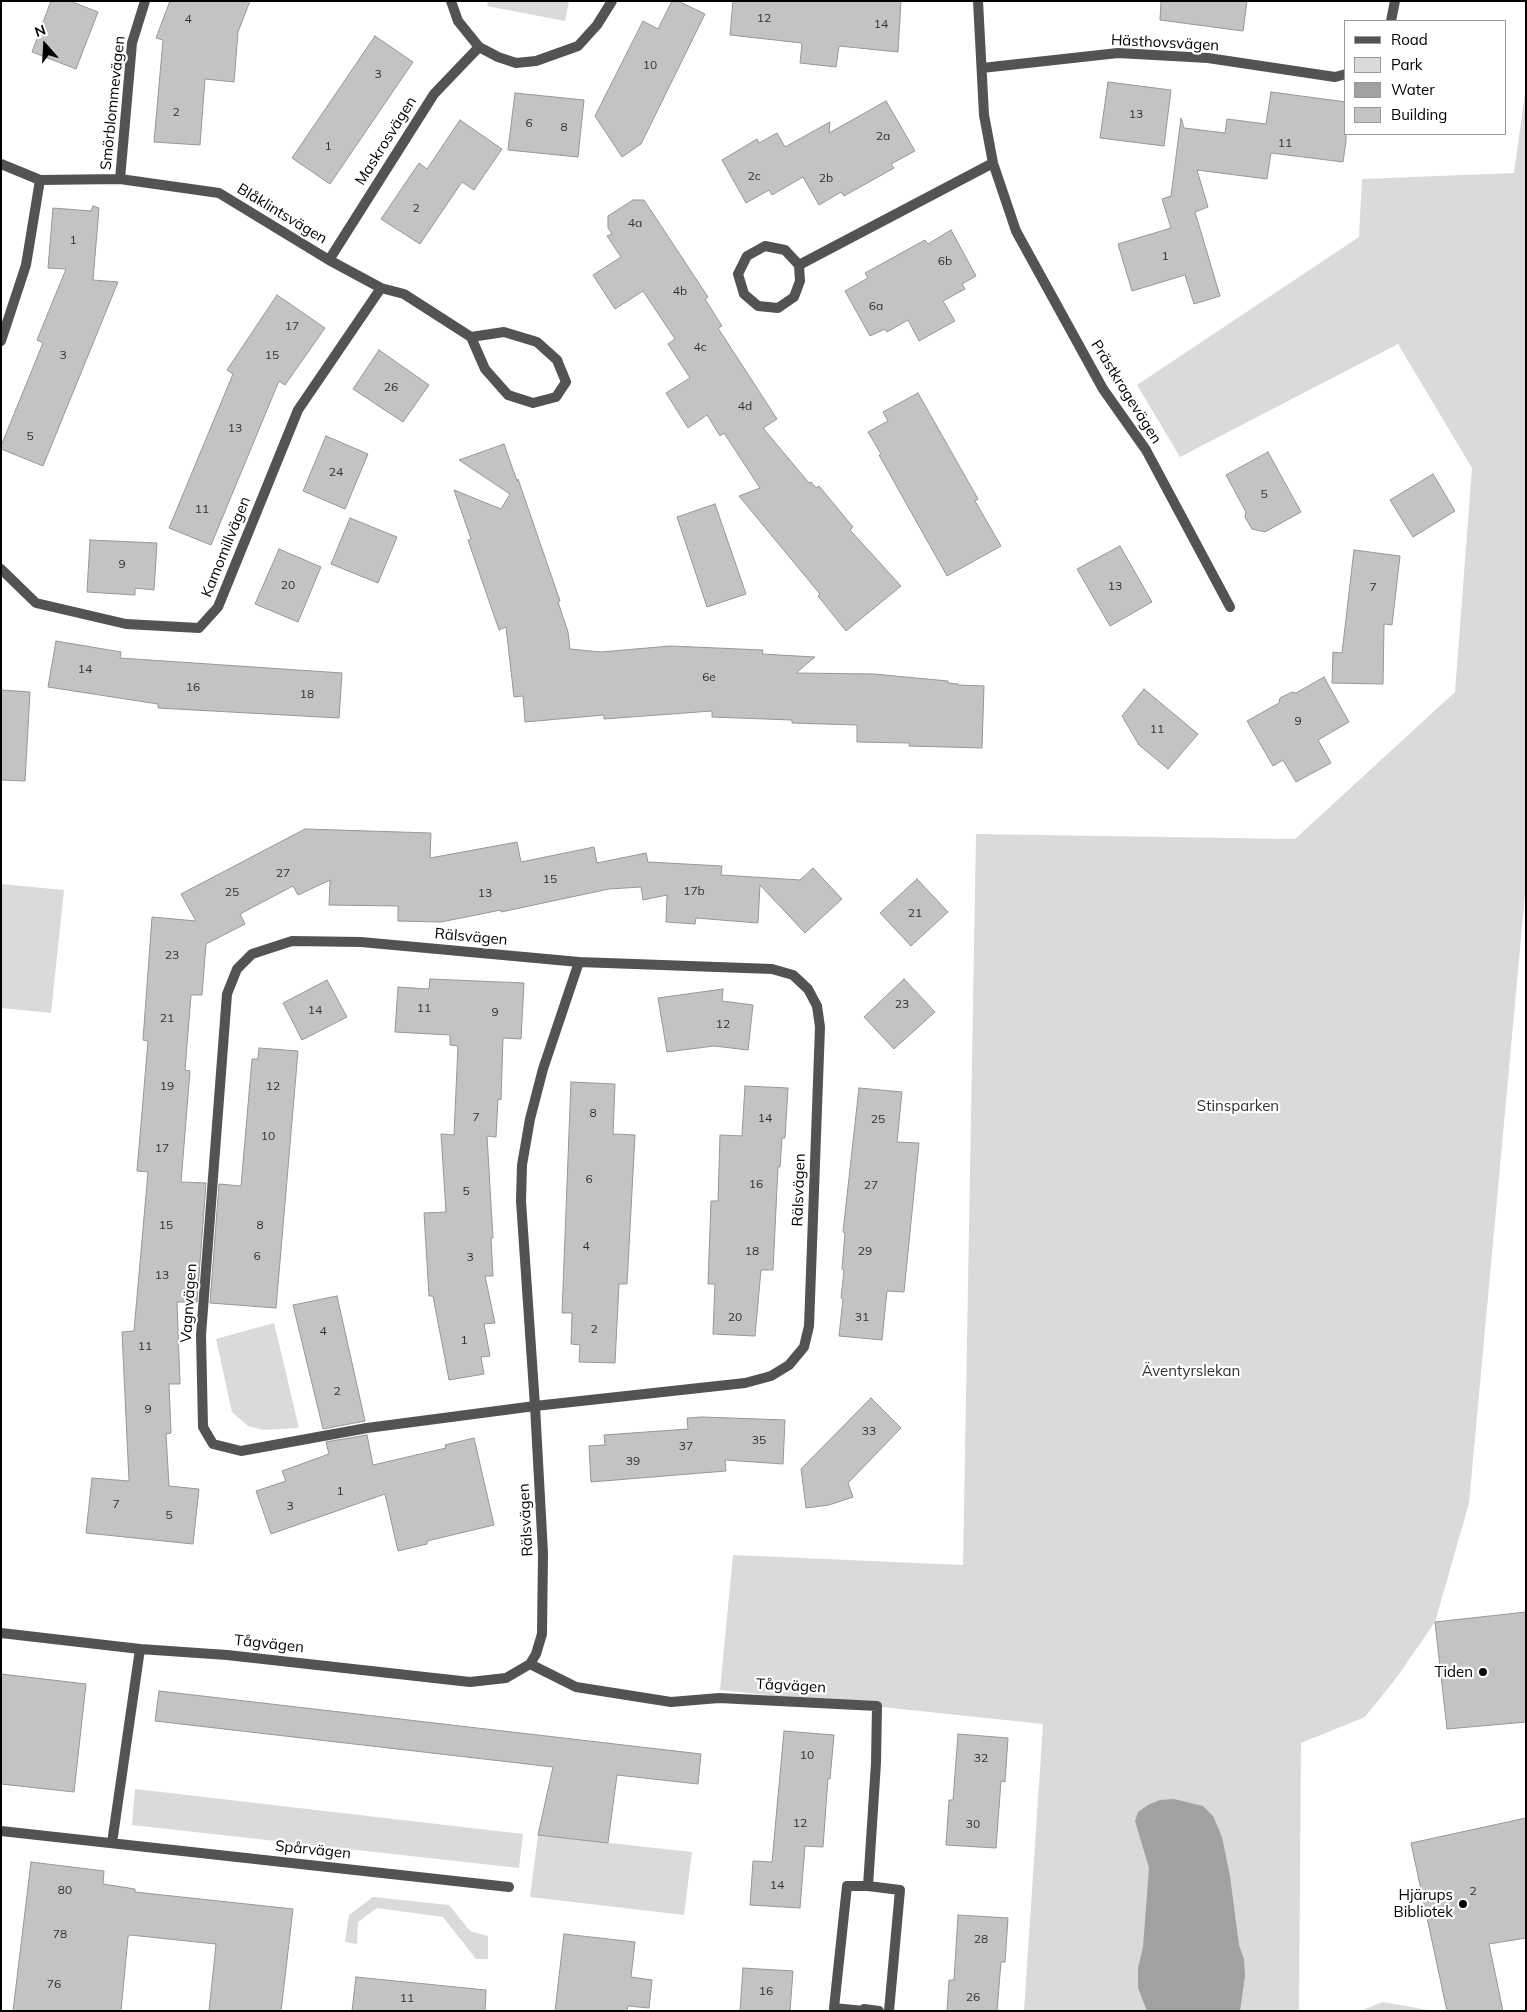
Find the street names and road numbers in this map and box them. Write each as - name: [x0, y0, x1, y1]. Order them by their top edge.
- street label: Hästhovsvägen: [1110, 31, 1220, 55]
- street label: Smörblommevägen: [97, 35, 129, 171]
- street label: Maskrosvägen: [352, 93, 420, 189]
- street label: Blåklintsvägen: [234, 180, 330, 248]
- street label: Prästkragevägen: [1087, 337, 1165, 447]
- street label: Kamomillvägen: [198, 494, 254, 600]
- street label: Rälsvägen: [434, 925, 508, 949]
- street label: Rälsvägen: [789, 1153, 809, 1227]
- street label: Vagnvägen: [177, 1263, 201, 1343]
- street label: Rälsvägen: [515, 1483, 537, 1557]
- street label: Tågvägen: [233, 1631, 305, 1657]
- street label: Tågvägen: [756, 1675, 826, 1697]
- street label: Spårvägen: [274, 1837, 352, 1863]

